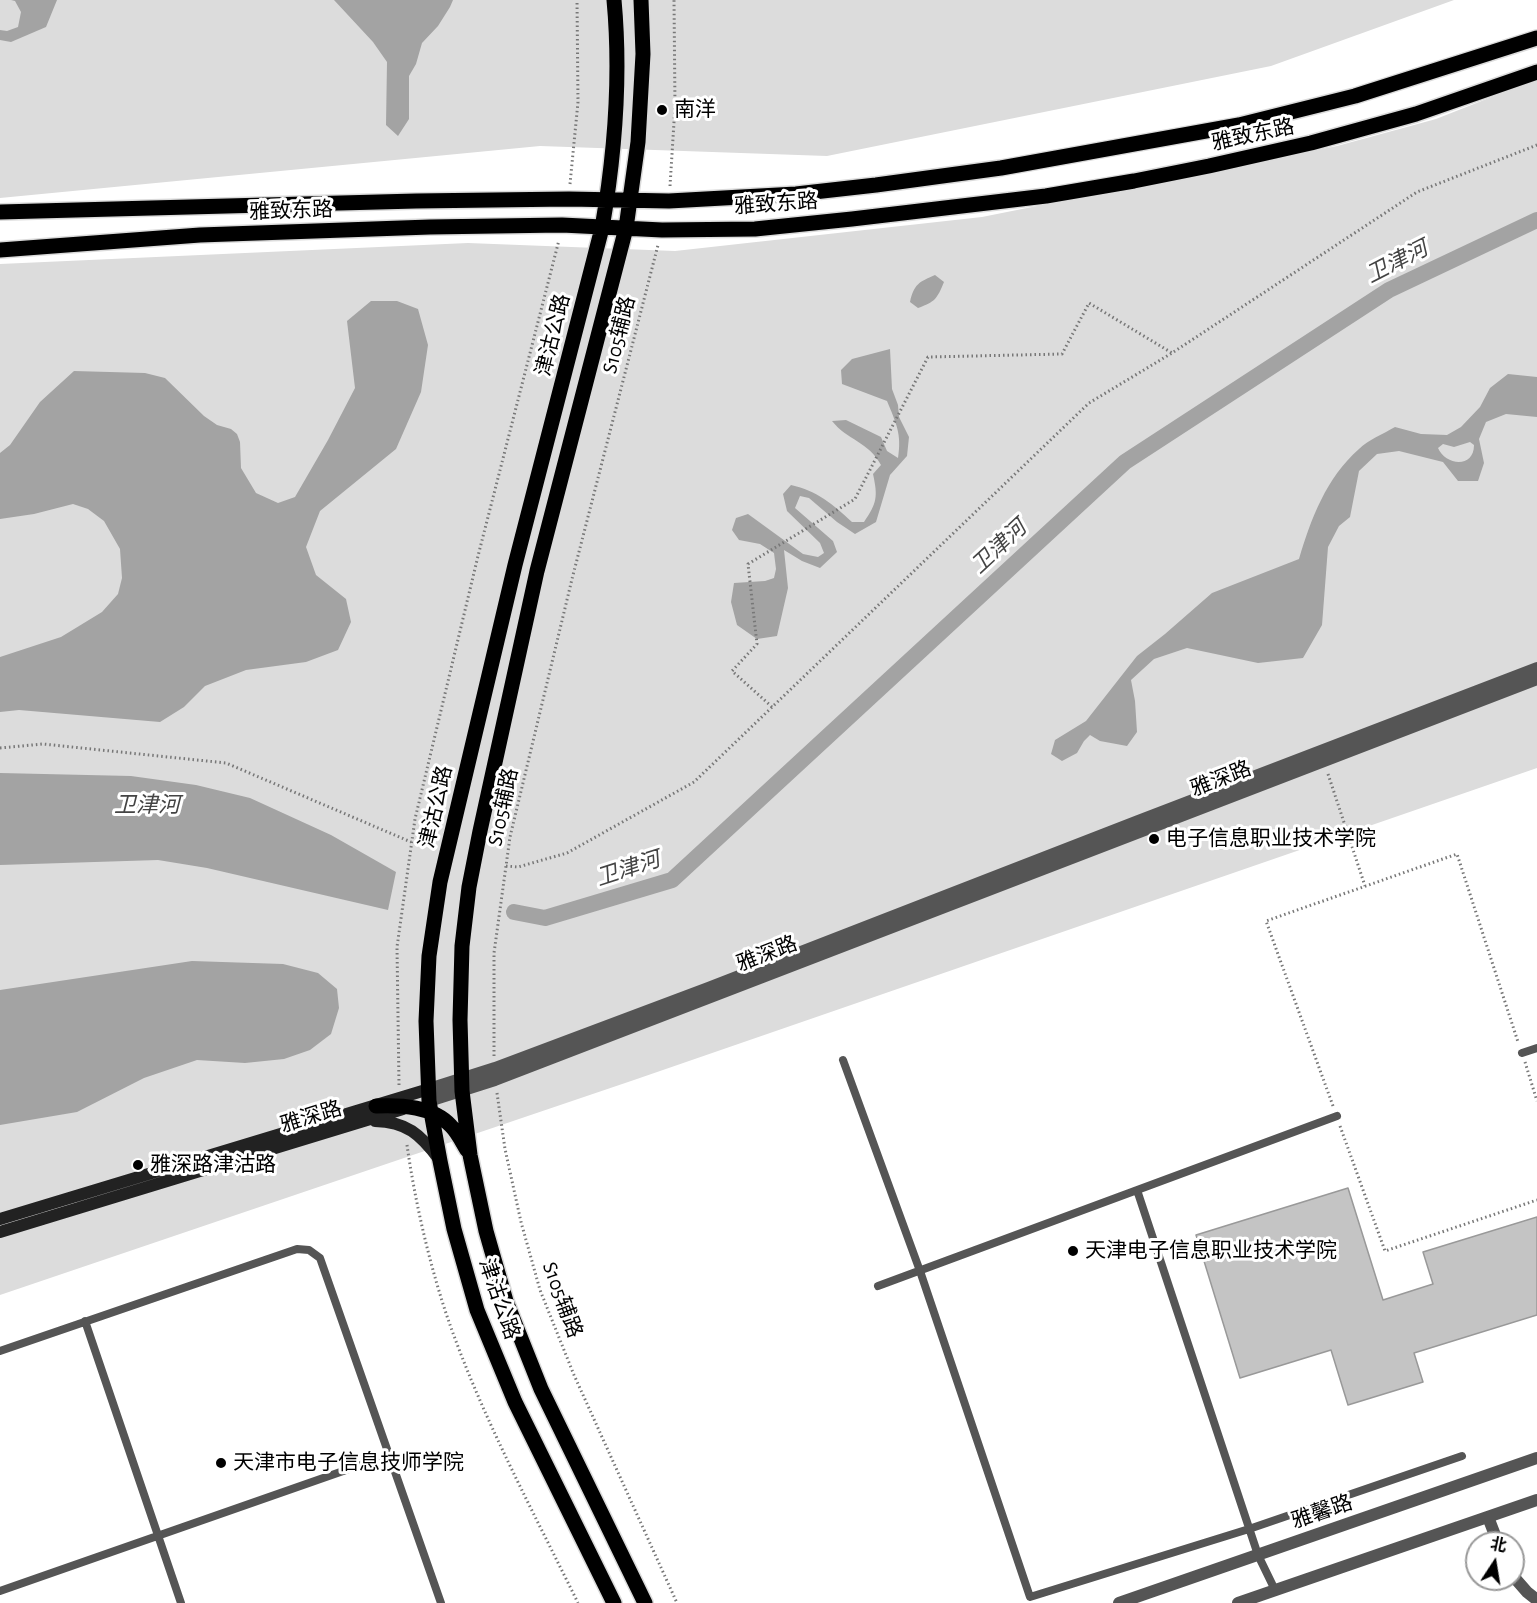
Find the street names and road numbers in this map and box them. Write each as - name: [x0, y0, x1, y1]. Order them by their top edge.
- street label: 雅致东路: [1209, 114, 1297, 156]
- street label: 雅致东路: [733, 189, 819, 219]
- street label: 雅致东路: [249, 197, 333, 225]
- street label: 津沽公路: [531, 291, 575, 379]
- street label: S105辅路: [597, 294, 641, 376]
- street label: 雅深路: [1187, 756, 1255, 802]
- street label: 津沽公路: [414, 763, 458, 851]
- street label: S105辅路: [482, 766, 524, 848]
- street label: 雅深路: [733, 931, 801, 977]
- street label: 雅深路: [277, 1096, 345, 1138]
- street label: 津沽公路: [473, 1255, 525, 1343]
- street label: S105辅路: [537, 1259, 587, 1341]
- street label: 雅馨路: [1288, 1490, 1356, 1534]

